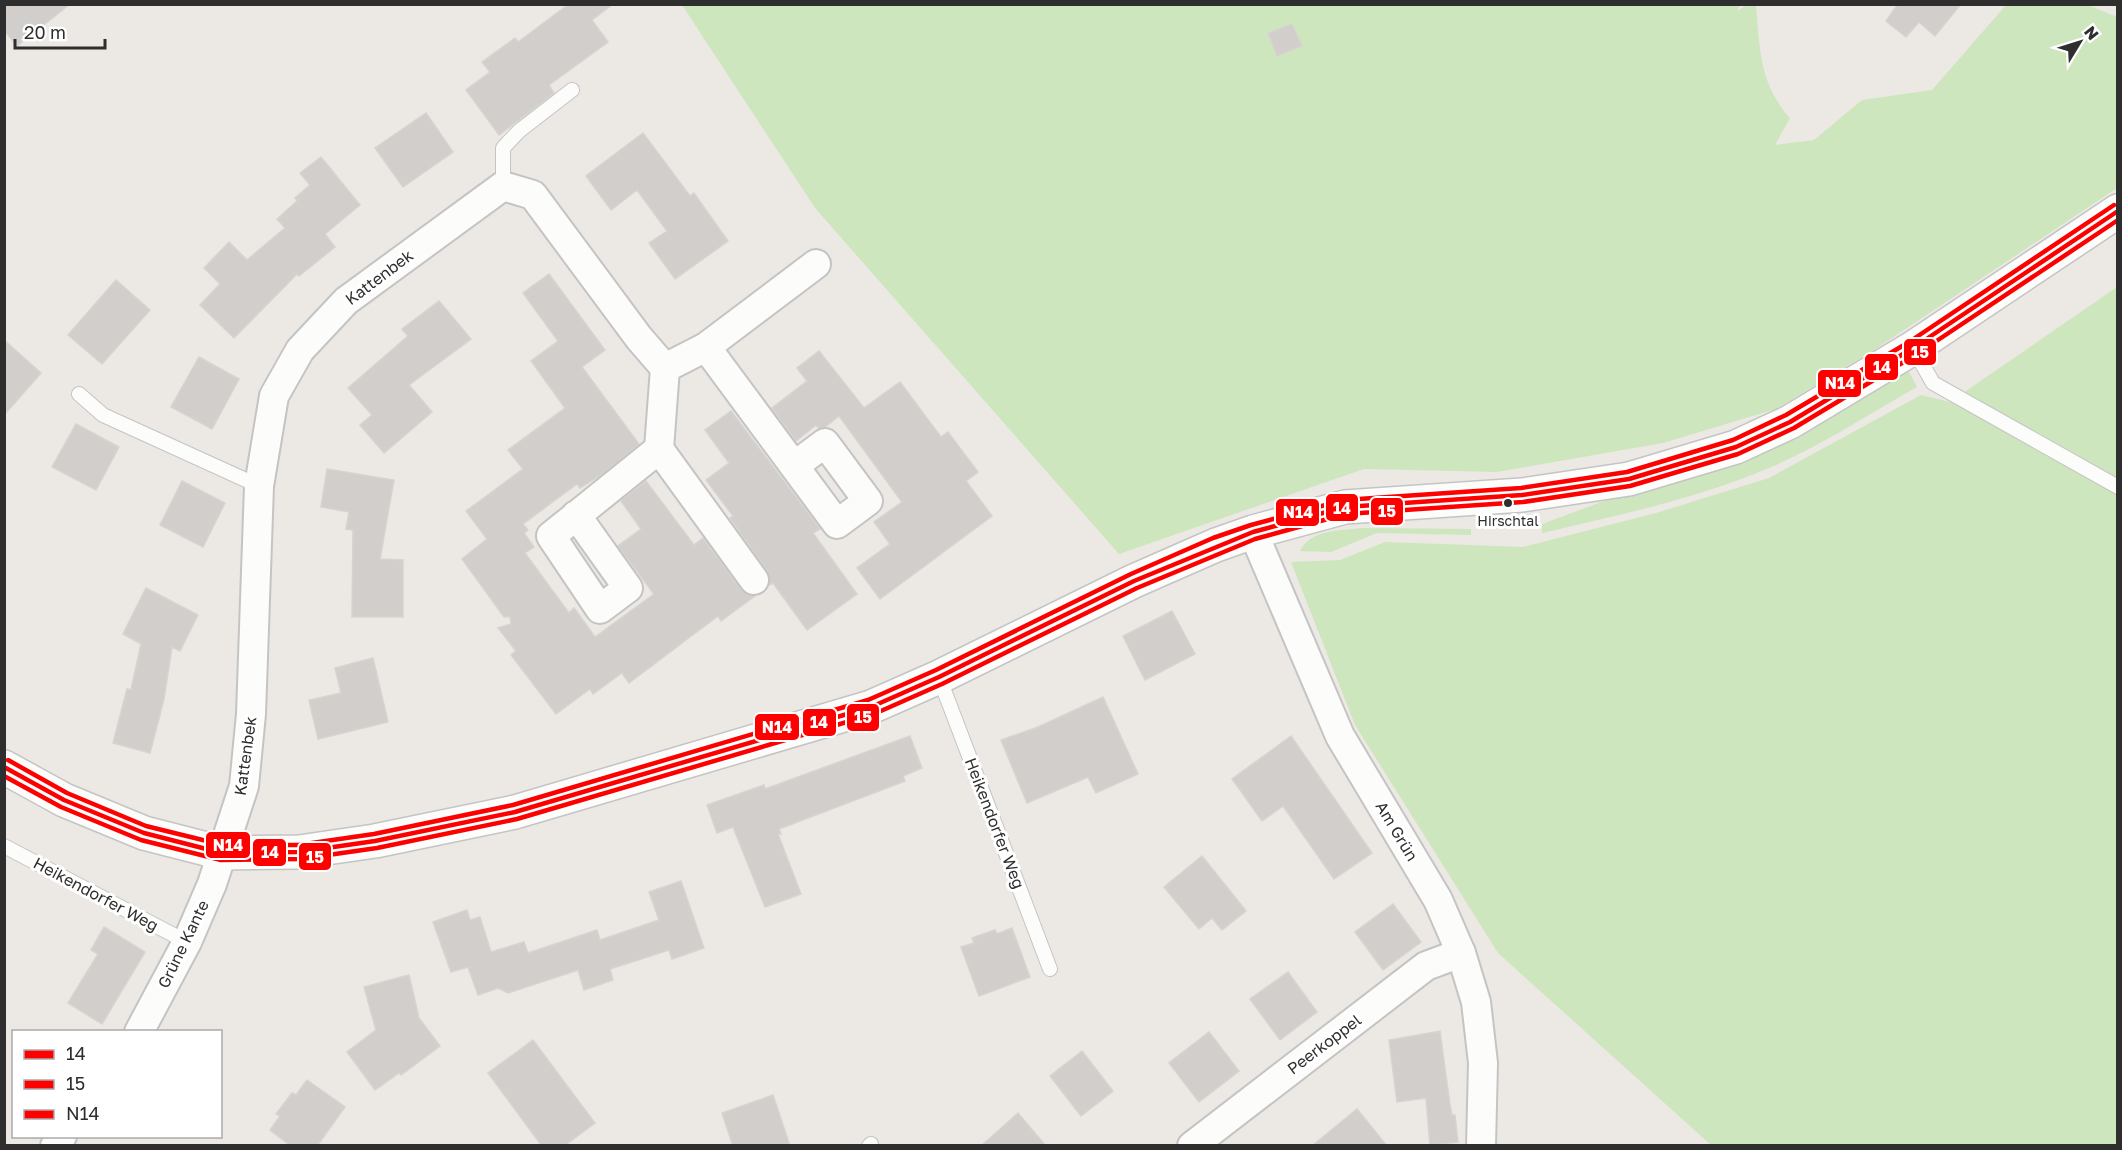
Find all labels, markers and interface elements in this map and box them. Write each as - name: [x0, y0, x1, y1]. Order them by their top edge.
- scale bar: [15, 12, 105, 50]
- north arrow: [2050, 12, 2110, 72]
- text: 20 m: [24, 21, 66, 43]
- text: N: [2080, 22, 2103, 44]
- street label: Kattenbek: [341, 245, 417, 309]
- line badge: 15: [1903, 338, 1937, 366]
- text: 15: [1911, 342, 1929, 362]
- line badge: 14: [1864, 353, 1899, 381]
- text: 14: [1873, 357, 1891, 377]
- line badge: N14: [1817, 369, 1862, 398]
- text: N14: [1825, 373, 1855, 393]
- line badge: 14: [1325, 493, 1359, 522]
- line badge: 15: [1370, 497, 1404, 526]
- marker: Hirschtal: [1502, 497, 1514, 509]
- line badge: N14: [1275, 498, 1320, 527]
- text: 14: [1333, 498, 1351, 518]
- text: 15: [1378, 501, 1396, 521]
- text: N14: [1283, 502, 1313, 522]
- place label: Hirschtal: [1477, 512, 1539, 529]
- line badge: 15: [846, 703, 880, 732]
- text: 15: [854, 707, 872, 727]
- line badge: 14: [802, 708, 837, 737]
- text: 14: [810, 712, 828, 732]
- line badge: N14: [754, 713, 800, 741]
- street label: Kattenbek: [230, 715, 260, 797]
- text: N14: [762, 717, 792, 737]
- street label: Heikendorfer Weg: [961, 755, 1029, 891]
- street label: Am Grün: [1371, 798, 1423, 864]
- line badge: N14: [205, 831, 251, 859]
- text: N14: [213, 835, 243, 855]
- line badge: 14: [252, 838, 287, 867]
- text: 14: [261, 842, 279, 862]
- line badge: 15: [298, 842, 332, 871]
- text: 15: [306, 847, 324, 867]
- street label: Heikendorfer Weg: [30, 853, 162, 935]
- street label: Grüne Kante: [153, 897, 213, 991]
- street label: Peerkoppel: [1283, 1010, 1365, 1078]
- legend: [12, 1030, 222, 1138]
- text: 14: [66, 1042, 86, 1064]
- text: 15: [66, 1072, 85, 1094]
- text: N14: [66, 1102, 99, 1124]

